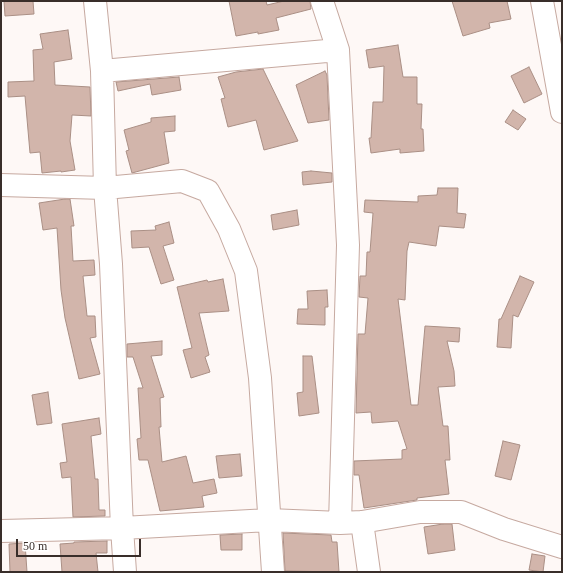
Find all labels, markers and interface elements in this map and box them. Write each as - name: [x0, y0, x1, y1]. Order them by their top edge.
- scale bar: [18, 531, 143, 557]
- text: 50 m: [23, 539, 47, 553]

